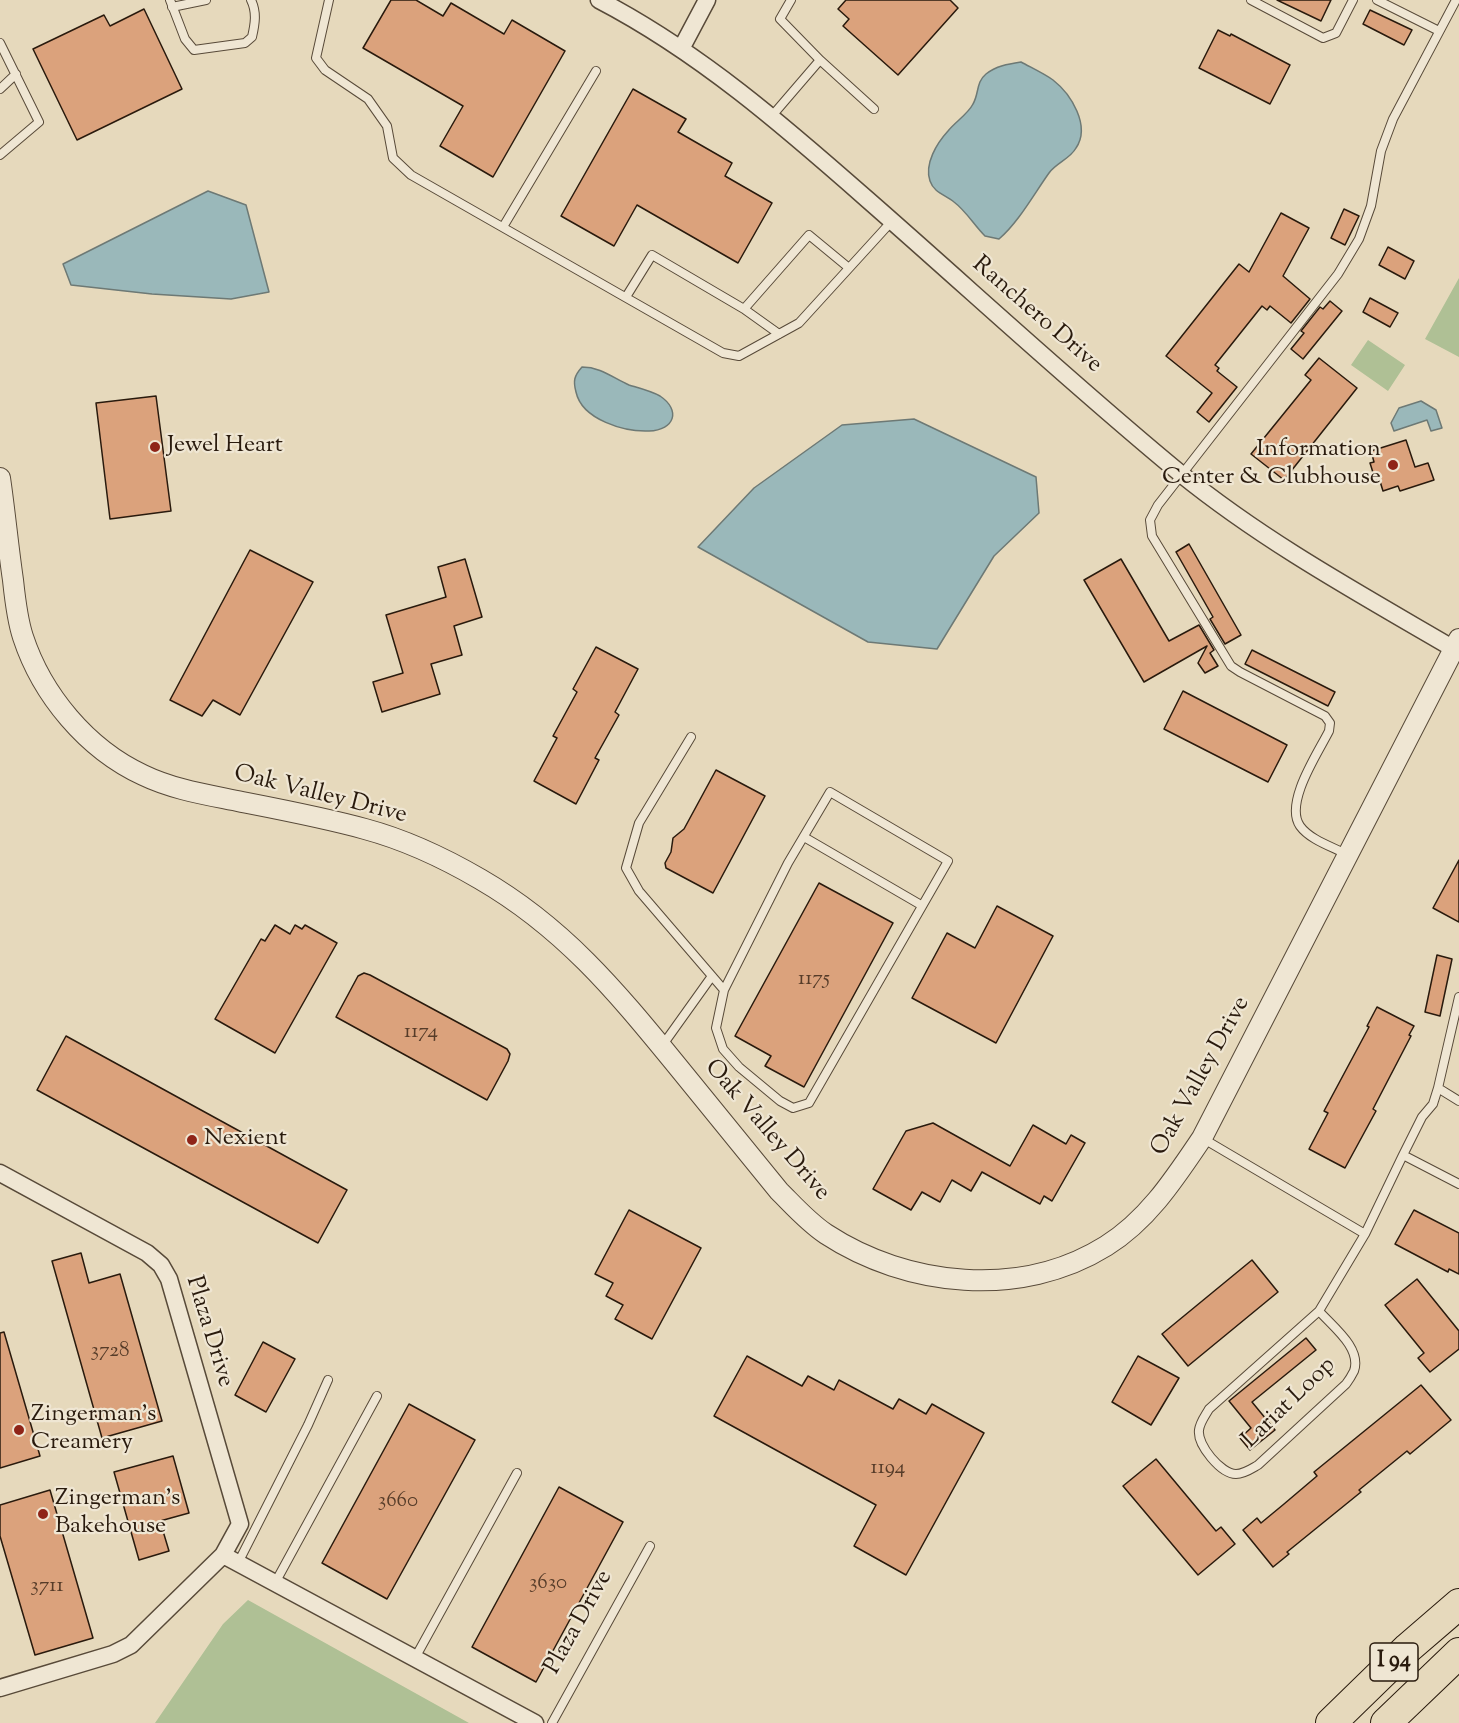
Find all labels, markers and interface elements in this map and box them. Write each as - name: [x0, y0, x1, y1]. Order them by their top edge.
- street label: Ranchero Drive: [965, 252, 1107, 380]
- place label: Jewel Heart: [167, 433, 283, 461]
- place label: Information Center & Clubhouse: [1162, 437, 1381, 493]
- marker: Jewel Heart: [148, 440, 162, 454]
- marker: Information Center & Clubhouse: [1386, 458, 1400, 472]
- street label: Oak Valley Drive: [230, 761, 410, 831]
- house number: 1175: [798, 967, 830, 993]
- street label: Oak Valley Drive: [1146, 992, 1258, 1162]
- house number: 1174: [404, 1020, 438, 1046]
- street label: Oak Valley Drive: [697, 1055, 835, 1207]
- place label: Nexient: [204, 1126, 287, 1154]
- marker: Nexient: [185, 1133, 199, 1147]
- street label: Plaza Drive: [178, 1273, 238, 1391]
- house number: 3728: [90, 1339, 130, 1365]
- street label: Lariat Loop: [1237, 1352, 1343, 1456]
- place label: Zingerman's Creamery: [31, 1402, 156, 1458]
- marker: Zingerman's Creamery: [12, 1423, 26, 1437]
- house number: 1194: [871, 1456, 905, 1482]
- place label: Zingerman's Bakehouse: [55, 1486, 180, 1542]
- house number: 3660: [378, 1489, 418, 1515]
- marker: Zingerman's Bakehouse: [36, 1507, 50, 1521]
- street label: Plaza Drive: [540, 1566, 620, 1680]
- house number: 3630: [529, 1571, 567, 1597]
- house number: 3711: [30, 1574, 64, 1600]
- road number: I 94: [1370, 1643, 1418, 1681]

